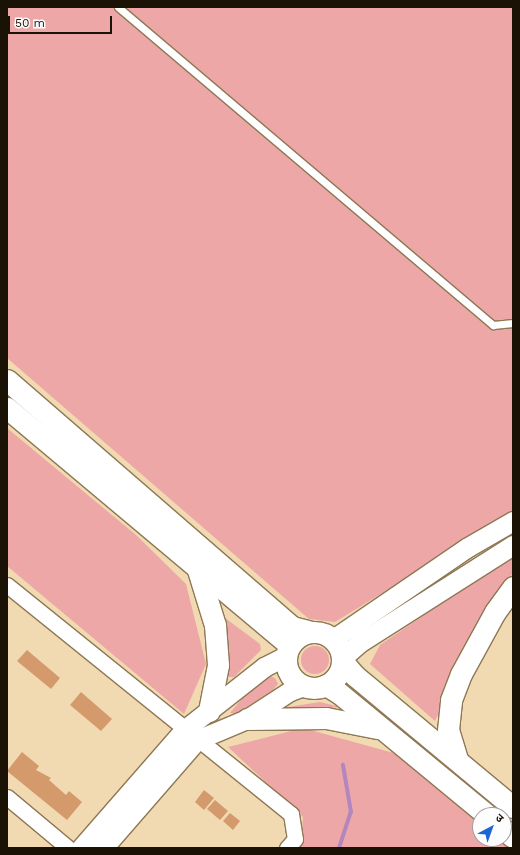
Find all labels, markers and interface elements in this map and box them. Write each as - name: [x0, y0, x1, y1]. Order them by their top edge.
- scale bar: [10, 8, 114, 34]
- text: 50 m: [15, 16, 45, 30]
- north arrow: [472, 807, 512, 847]
- text: उ: [493, 811, 506, 825]

